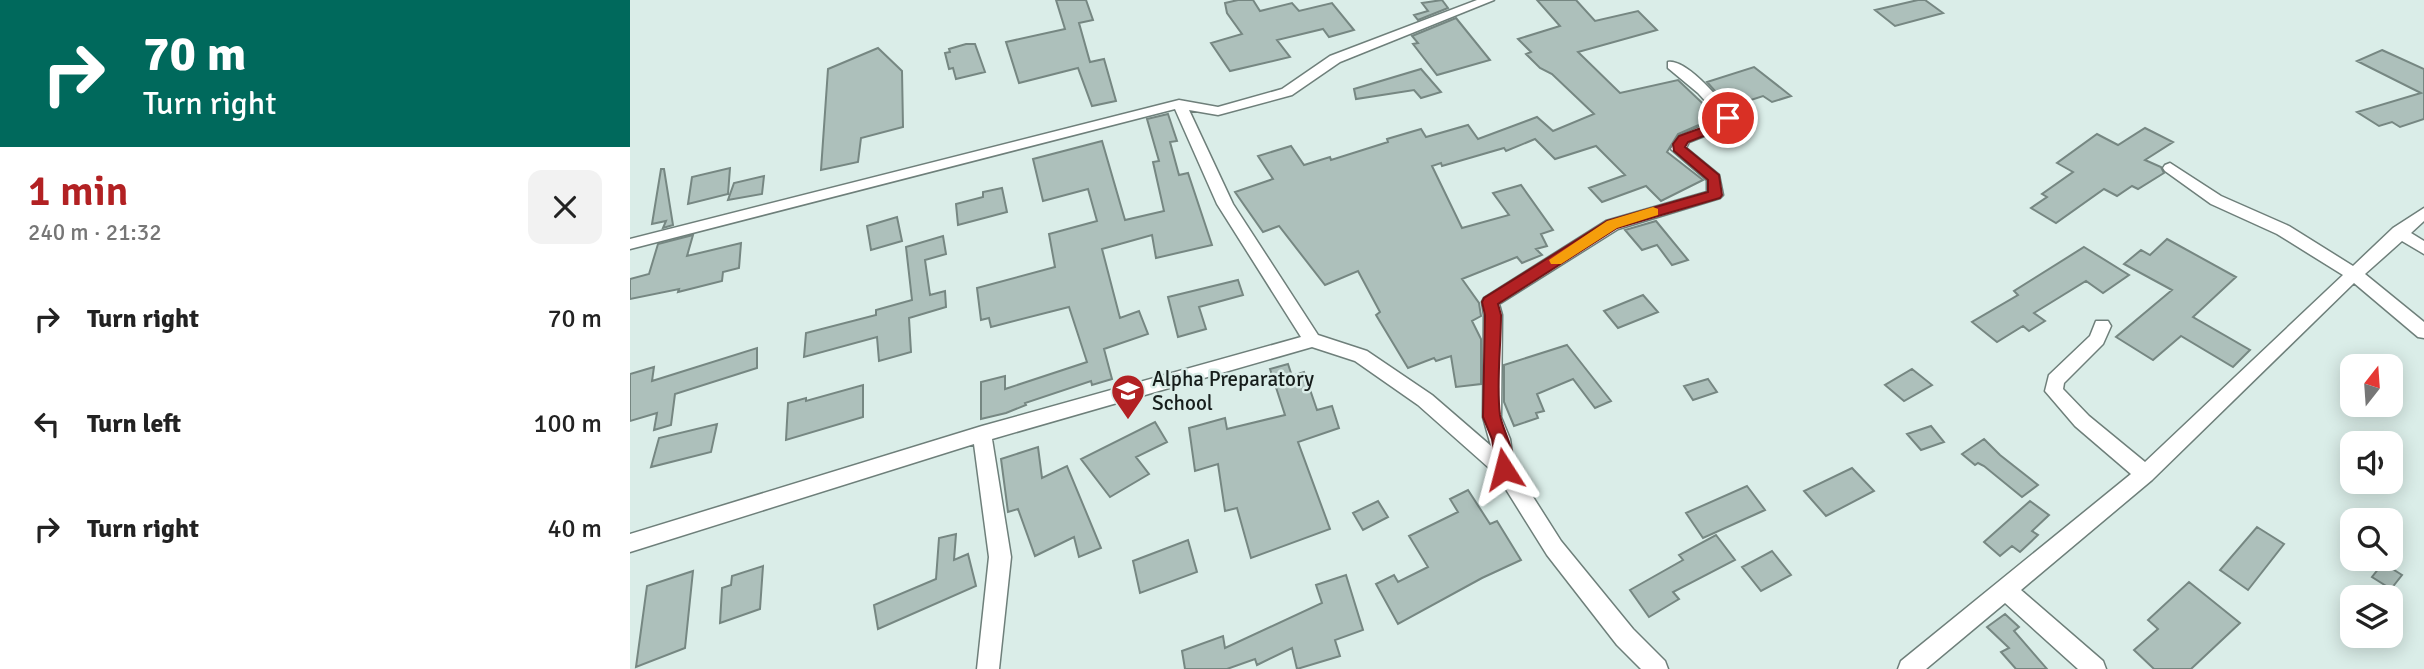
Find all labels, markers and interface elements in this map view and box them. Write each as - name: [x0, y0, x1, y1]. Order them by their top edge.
- text: 70 m: [143, 24, 246, 84]
- icon: right: [28, 28, 119, 119]
- text: Turn right: [143, 84, 276, 123]
- pin: [1698, 88, 1758, 148]
- icon: arrive: [1709, 99, 1747, 137]
- text: 1 min: [28, 166, 129, 217]
- button: close: [528, 170, 602, 244]
- text: 240 m · 21:32: [28, 218, 162, 247]
- icon: right: [28, 300, 66, 338]
- text: Turn right: [87, 303, 199, 335]
- text: 70 m: [547, 303, 602, 335]
- north arrow: [2340, 354, 2403, 416]
- map controls: [2340, 354, 2403, 648]
- place label: Alpha Preparatory School: [1152, 366, 1314, 416]
- school or university icon: Alpha Preparatory School: [1109, 372, 1147, 421]
- icon: left: [28, 405, 66, 443]
- text: Turn left: [87, 408, 181, 440]
- text: 100 m: [533, 408, 602, 440]
- button: sound: [2340, 431, 2403, 494]
- position arrow: [1467, 432, 1541, 506]
- button: search: [2340, 508, 2403, 571]
- icon: right: [28, 510, 66, 548]
- text: Turn right: [87, 513, 199, 545]
- text: 40 m: [547, 513, 602, 545]
- button: layers: [2340, 585, 2403, 648]

